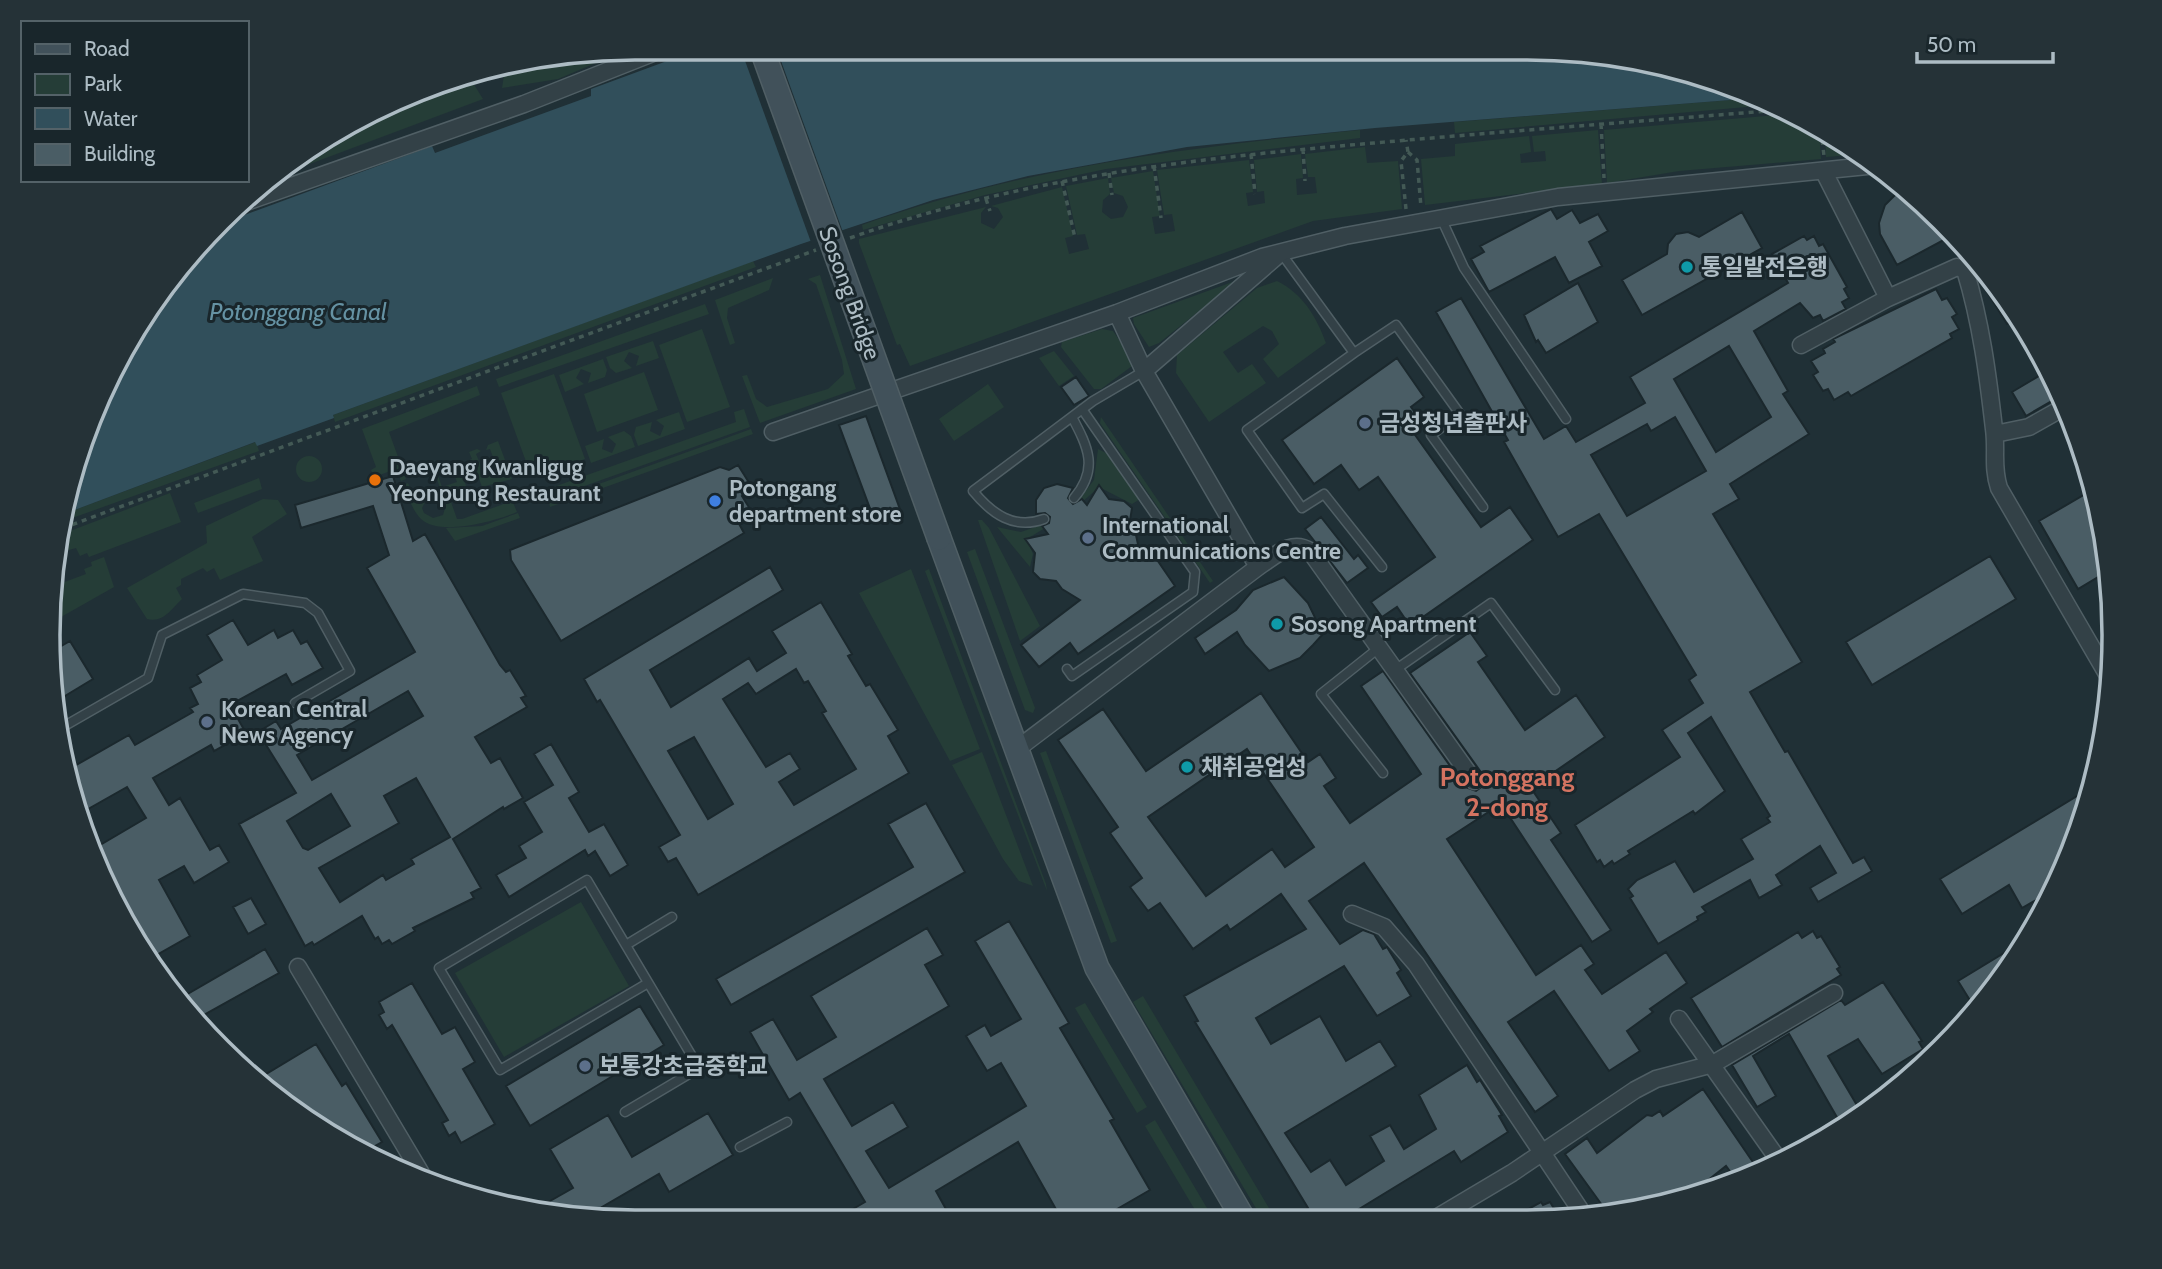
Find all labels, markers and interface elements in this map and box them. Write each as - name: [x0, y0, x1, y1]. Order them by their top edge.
- legend: [21, 21, 248, 182]
- scale bar: [1917, 21, 2054, 65]
- text: 50 m: [1927, 32, 1976, 57]
- text: Road: [84, 36, 130, 61]
- text: Park: [84, 71, 122, 96]
- text: Water: [84, 106, 138, 131]
- text: Building: [84, 141, 156, 166]
- street label: Sosong Bridge: [813, 223, 887, 364]
- place label: 통일발전은행: [1701, 253, 1828, 281]
- marker: 통일발전은행: [1679, 259, 1695, 275]
- water label: Potonggang Canal: [209, 297, 387, 326]
- place label: 금성청년출판사: [1379, 409, 1527, 437]
- marker: 금성청년출판사: [1357, 415, 1373, 431]
- place label: Daeyang Kwanligug Yeonpung Restaurant: [388, 453, 601, 507]
- marker: Daeyang Kwanligug Yeonpung Restaurant: [367, 472, 383, 488]
- place label: Potongang department store: [729, 474, 902, 528]
- marker: Potongang department store: [707, 493, 723, 509]
- place label: International Communications Centre: [1102, 511, 1341, 565]
- marker: International Communications Centre: [1080, 530, 1096, 546]
- place label: Sosong Apartment: [1291, 610, 1477, 638]
- marker: Sosong Apartment: [1269, 616, 1285, 632]
- place label: Korean Central News Agency: [221, 695, 367, 749]
- marker: Korean Central News Agency: [199, 714, 215, 730]
- place label: 채취공업성: [1201, 753, 1307, 781]
- marker: 채취공업성: [1179, 759, 1195, 775]
- district label: Potonggang 2-dong: [1440, 761, 1574, 823]
- place label: 보통강초급중학교: [599, 1052, 768, 1080]
- marker: 보통강초급중학교: [577, 1058, 593, 1074]

